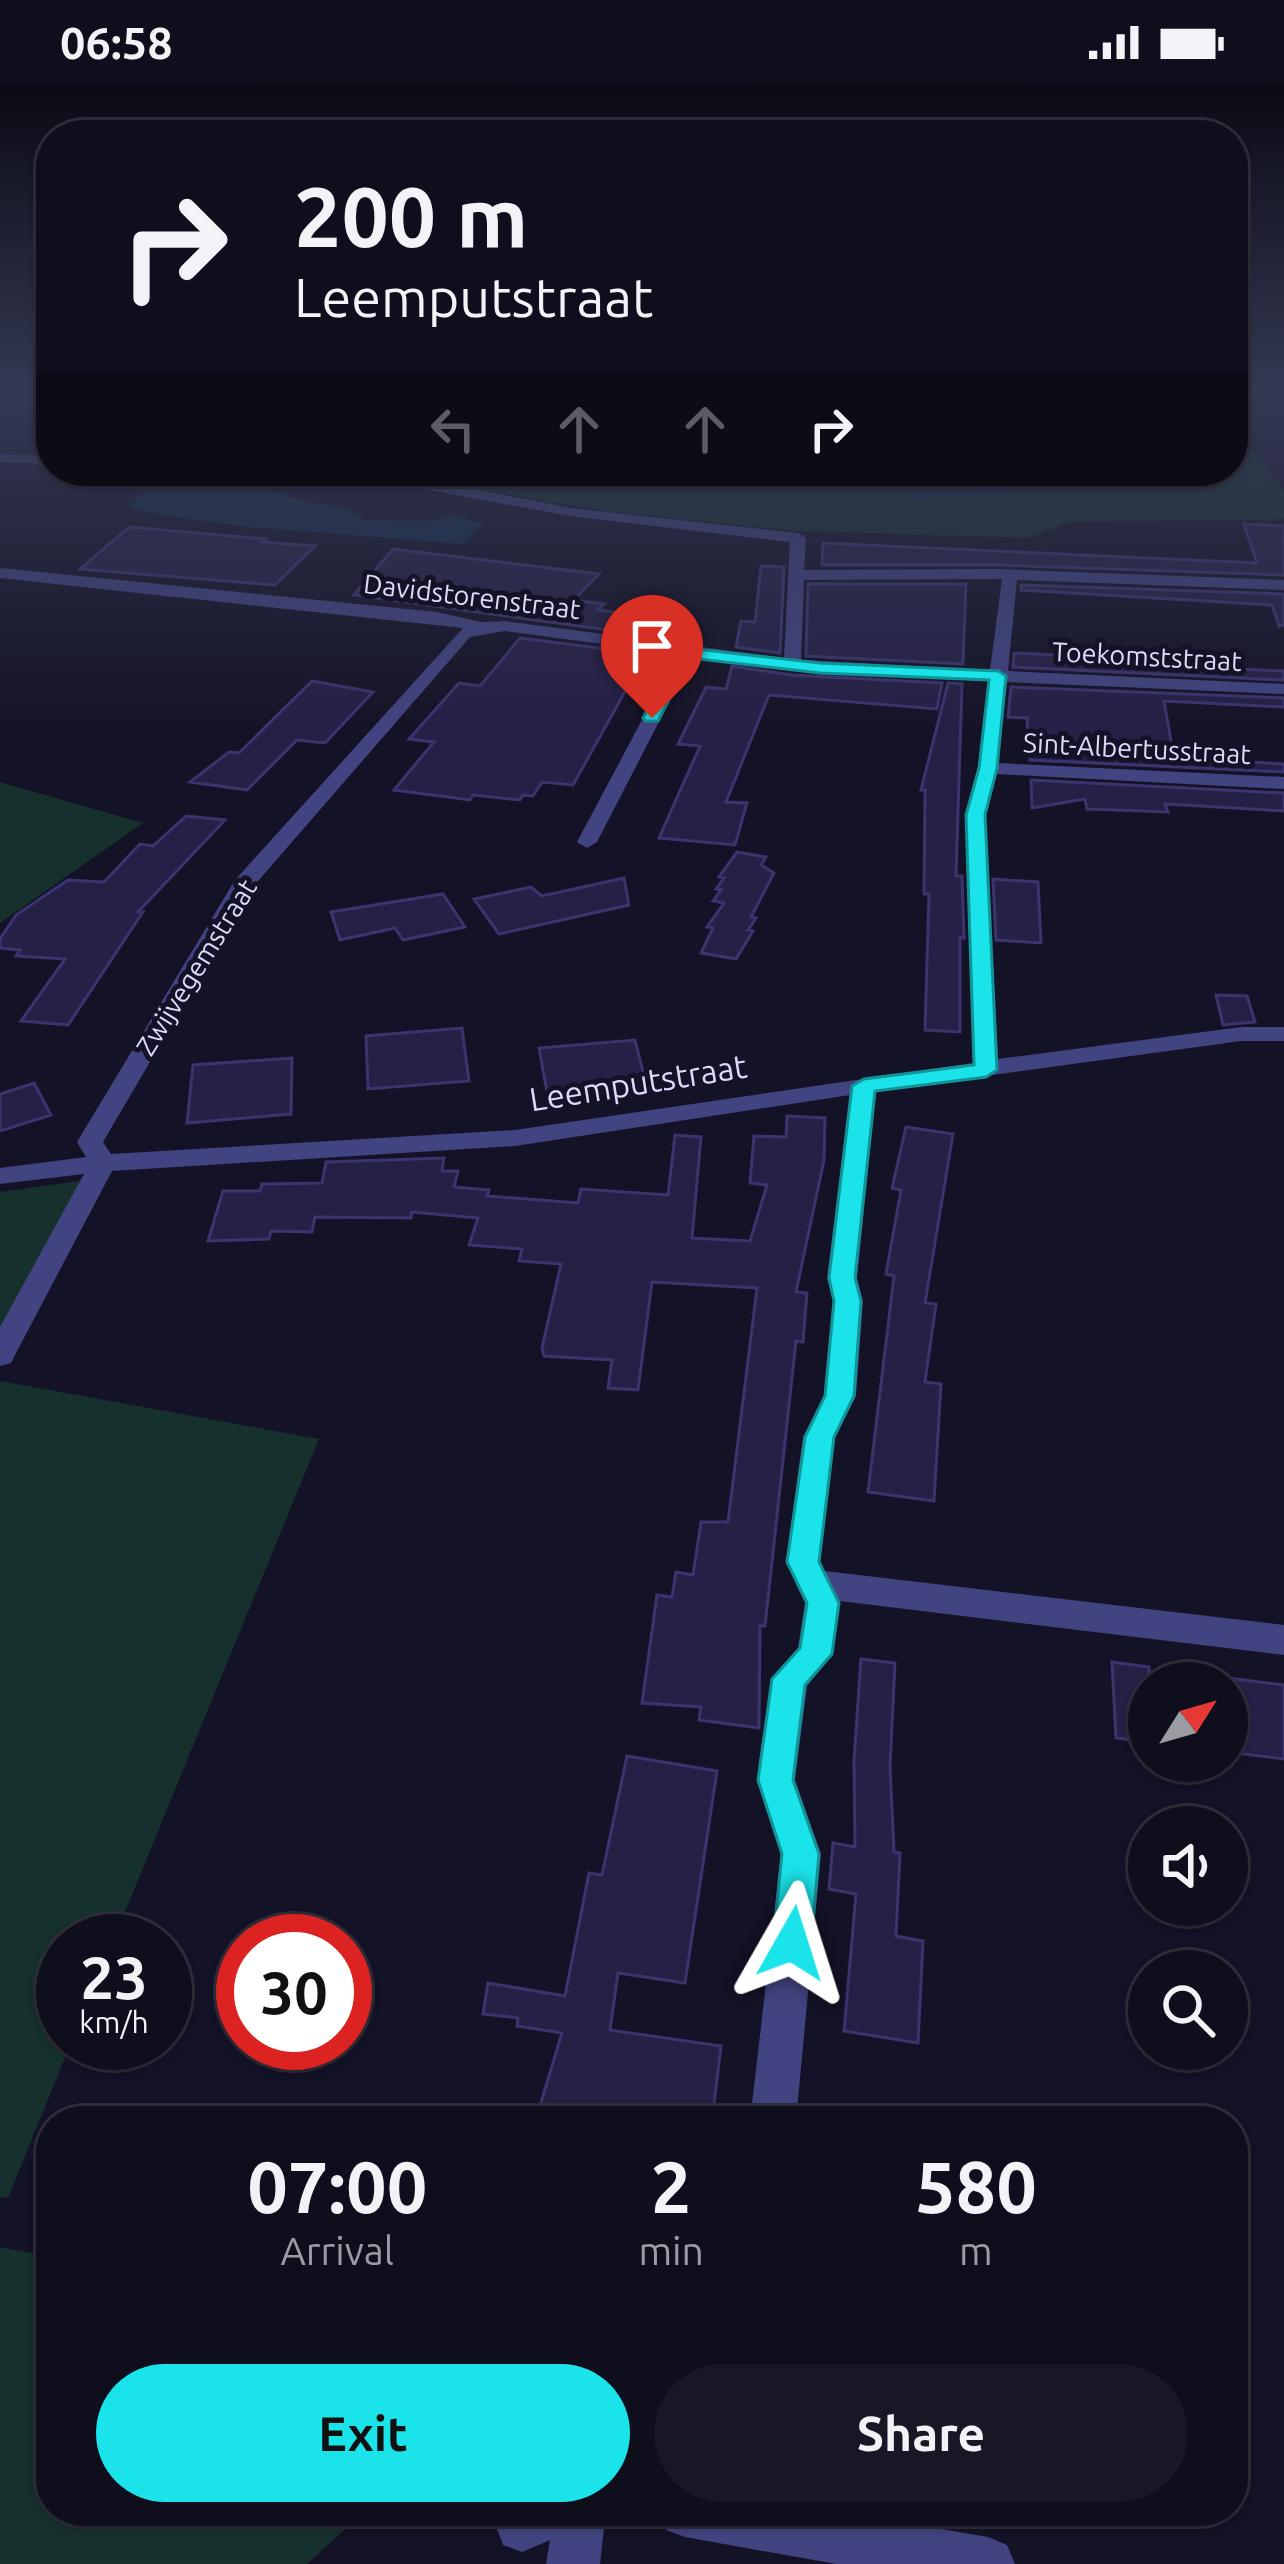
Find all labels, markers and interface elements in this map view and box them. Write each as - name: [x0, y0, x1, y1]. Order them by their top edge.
- text: 06:58: [60, 17, 173, 68]
- icon: right: [96, 168, 252, 324]
- text: 200 m: [294, 169, 528, 263]
- text: Leemputstraat: [294, 267, 653, 327]
- icon: left: [420, 396, 486, 462]
- icon: ahead: [546, 396, 612, 462]
- icon: ahead: [672, 396, 738, 462]
- icon: right: [798, 396, 864, 462]
- street label: Davidstorenstraat: [362, 568, 582, 624]
- pin: [601, 595, 703, 718]
- icon: arrive: [619, 613, 685, 679]
- street label: Toekomststraat: [1051, 636, 1243, 676]
- street label: Sint-Albertusstraat: [1022, 727, 1252, 769]
- street label: Zwijvegemstraat: [130, 873, 262, 1060]
- street label: Leemputstraat: [527, 1047, 749, 1117]
- north arrow: [1128, 1662, 1248, 1782]
- map controls: [1128, 1662, 1248, 2070]
- button: sound: [1128, 1806, 1248, 1926]
- position arrow: [729, 1880, 855, 2006]
- speed limit sign: 30: [216, 1914, 372, 2070]
- text: 23: [80, 1943, 148, 2010]
- button: search: [1128, 1950, 1248, 2070]
- text: km/h: [79, 2005, 149, 2039]
- text: 07:00: [247, 2146, 427, 2227]
- text: 2: [651, 2146, 691, 2227]
- text: 580: [915, 2146, 1037, 2227]
- text: Arrival: [280, 2229, 394, 2272]
- text: min: [638, 2229, 704, 2272]
- text: m: [959, 2229, 993, 2272]
- button: Exit: [96, 2364, 630, 2502]
- button: Share: [654, 2364, 1188, 2502]

